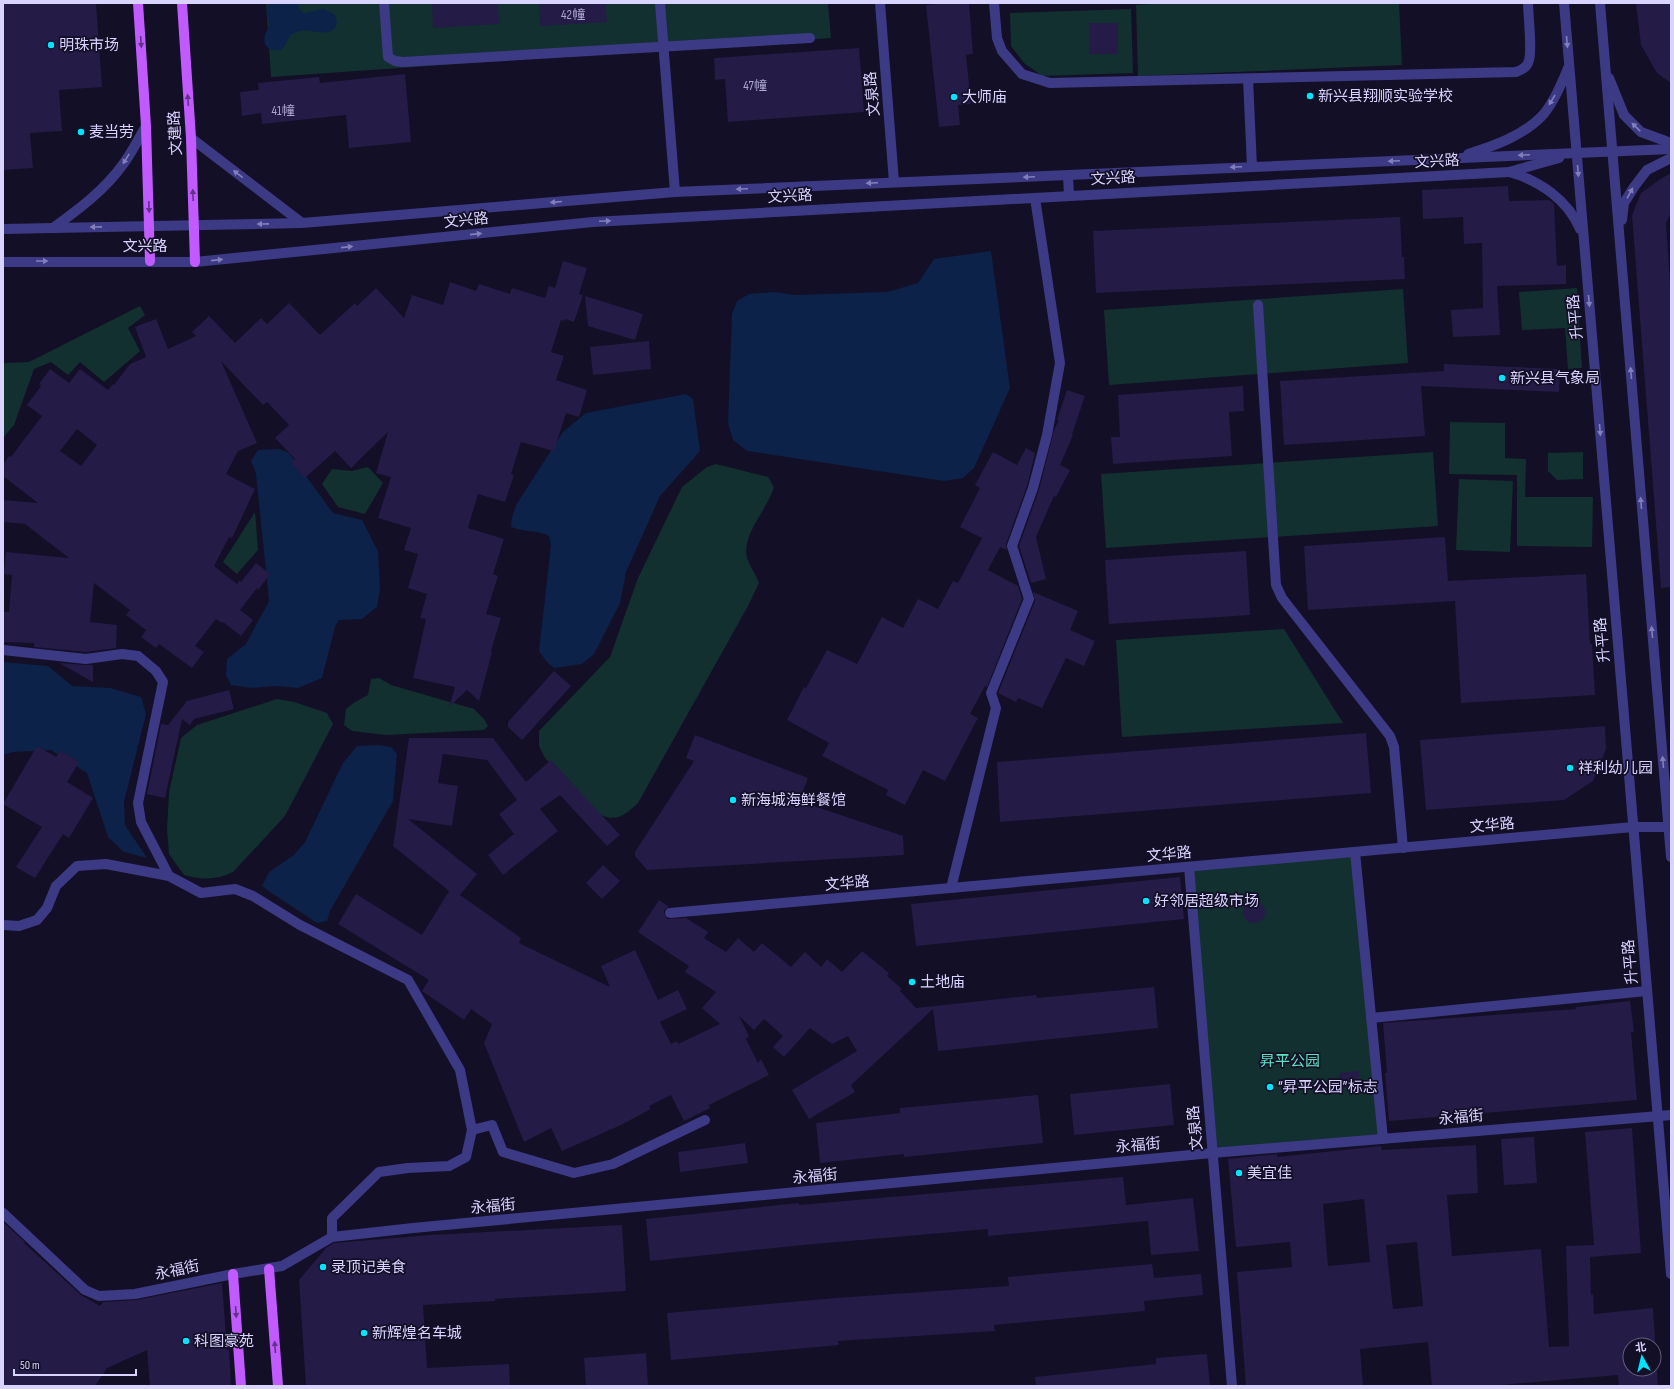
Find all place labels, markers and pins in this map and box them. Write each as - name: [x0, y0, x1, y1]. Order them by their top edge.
- place label: 明珠市场: [59, 36, 119, 55]
- marker: 明珠市场: [46, 40, 56, 50]
- place label: 新兴县翔顺实验学校: [1318, 87, 1453, 106]
- place label: 大师庙: [962, 88, 1007, 107]
- marker: 新兴县翔顺实验学校: [1305, 91, 1315, 101]
- marker: 大师庙: [949, 92, 959, 102]
- place label: 麦当劳: [89, 123, 134, 142]
- marker: 麦当劳: [76, 127, 86, 137]
- place label: 新兴县气象局: [1510, 369, 1600, 388]
- marker: 新兴县气象局: [1497, 373, 1507, 383]
- place label: 祥利幼儿园: [1578, 759, 1653, 778]
- marker: 祥利幼儿园: [1565, 763, 1575, 773]
- place label: 新海城海鲜餐馆: [741, 791, 846, 810]
- marker: 新海城海鲜餐馆: [728, 795, 738, 805]
- place label: 好邻居超级市场: [1154, 892, 1259, 911]
- marker: 好邻居超级市场: [1141, 896, 1151, 906]
- place label: 土地庙: [920, 973, 965, 992]
- marker: 土地庙: [907, 977, 917, 987]
- place label: “昇平公园”标志: [1278, 1078, 1378, 1097]
- marker: “昇平公园”标志: [1265, 1082, 1275, 1092]
- place label: 美宜佳: [1247, 1164, 1292, 1183]
- marker: 美宜佳: [1234, 1168, 1244, 1178]
- place label: 录顶记美食: [331, 1258, 406, 1277]
- marker: 录顶记美食: [318, 1262, 328, 1272]
- place label: 新辉煌名车城: [372, 1324, 462, 1343]
- marker: 新辉煌名车城: [359, 1328, 369, 1338]
- place label: 科图豪苑: [194, 1332, 254, 1351]
- marker: 科图豪苑: [181, 1336, 191, 1346]

